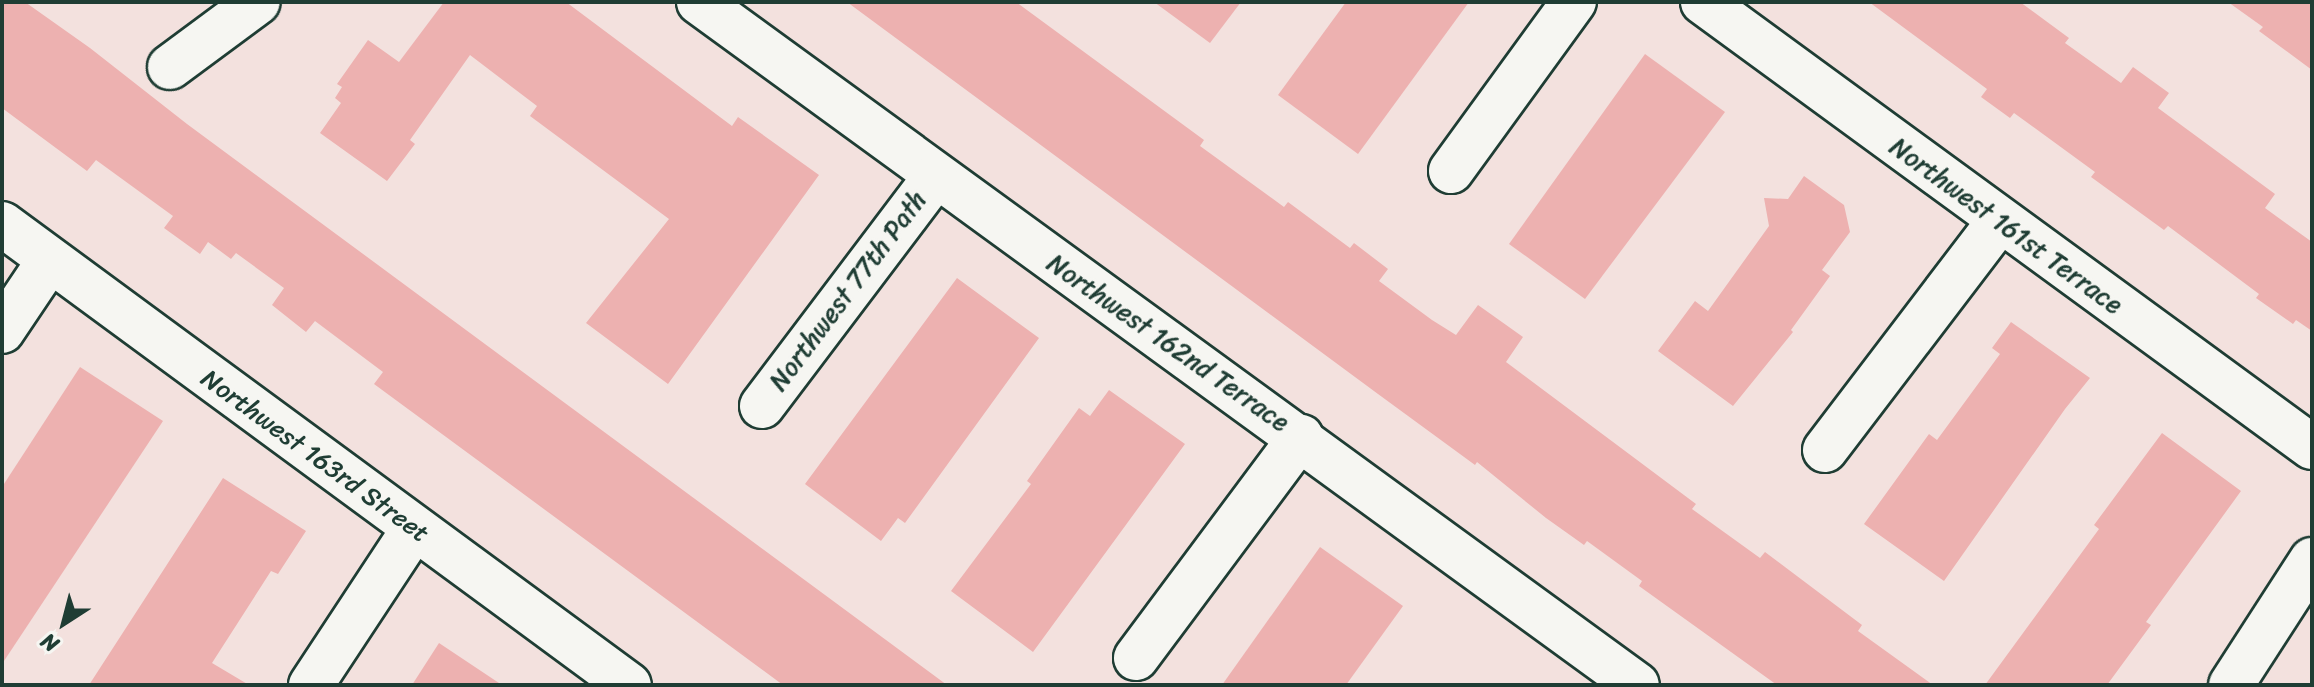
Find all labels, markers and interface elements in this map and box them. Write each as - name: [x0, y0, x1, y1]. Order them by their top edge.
- street label: Northwest 161st Terrace: [1884, 131, 2128, 321]
- street label: Northwest 77th Path: [763, 185, 933, 397]
- street label: Northwest 162nd Terrace: [1041, 248, 1295, 438]
- street label: Northwest 163rd Street: [195, 363, 435, 549]
- north arrow: [24, 583, 104, 663]
- text: N: [32, 623, 67, 663]

